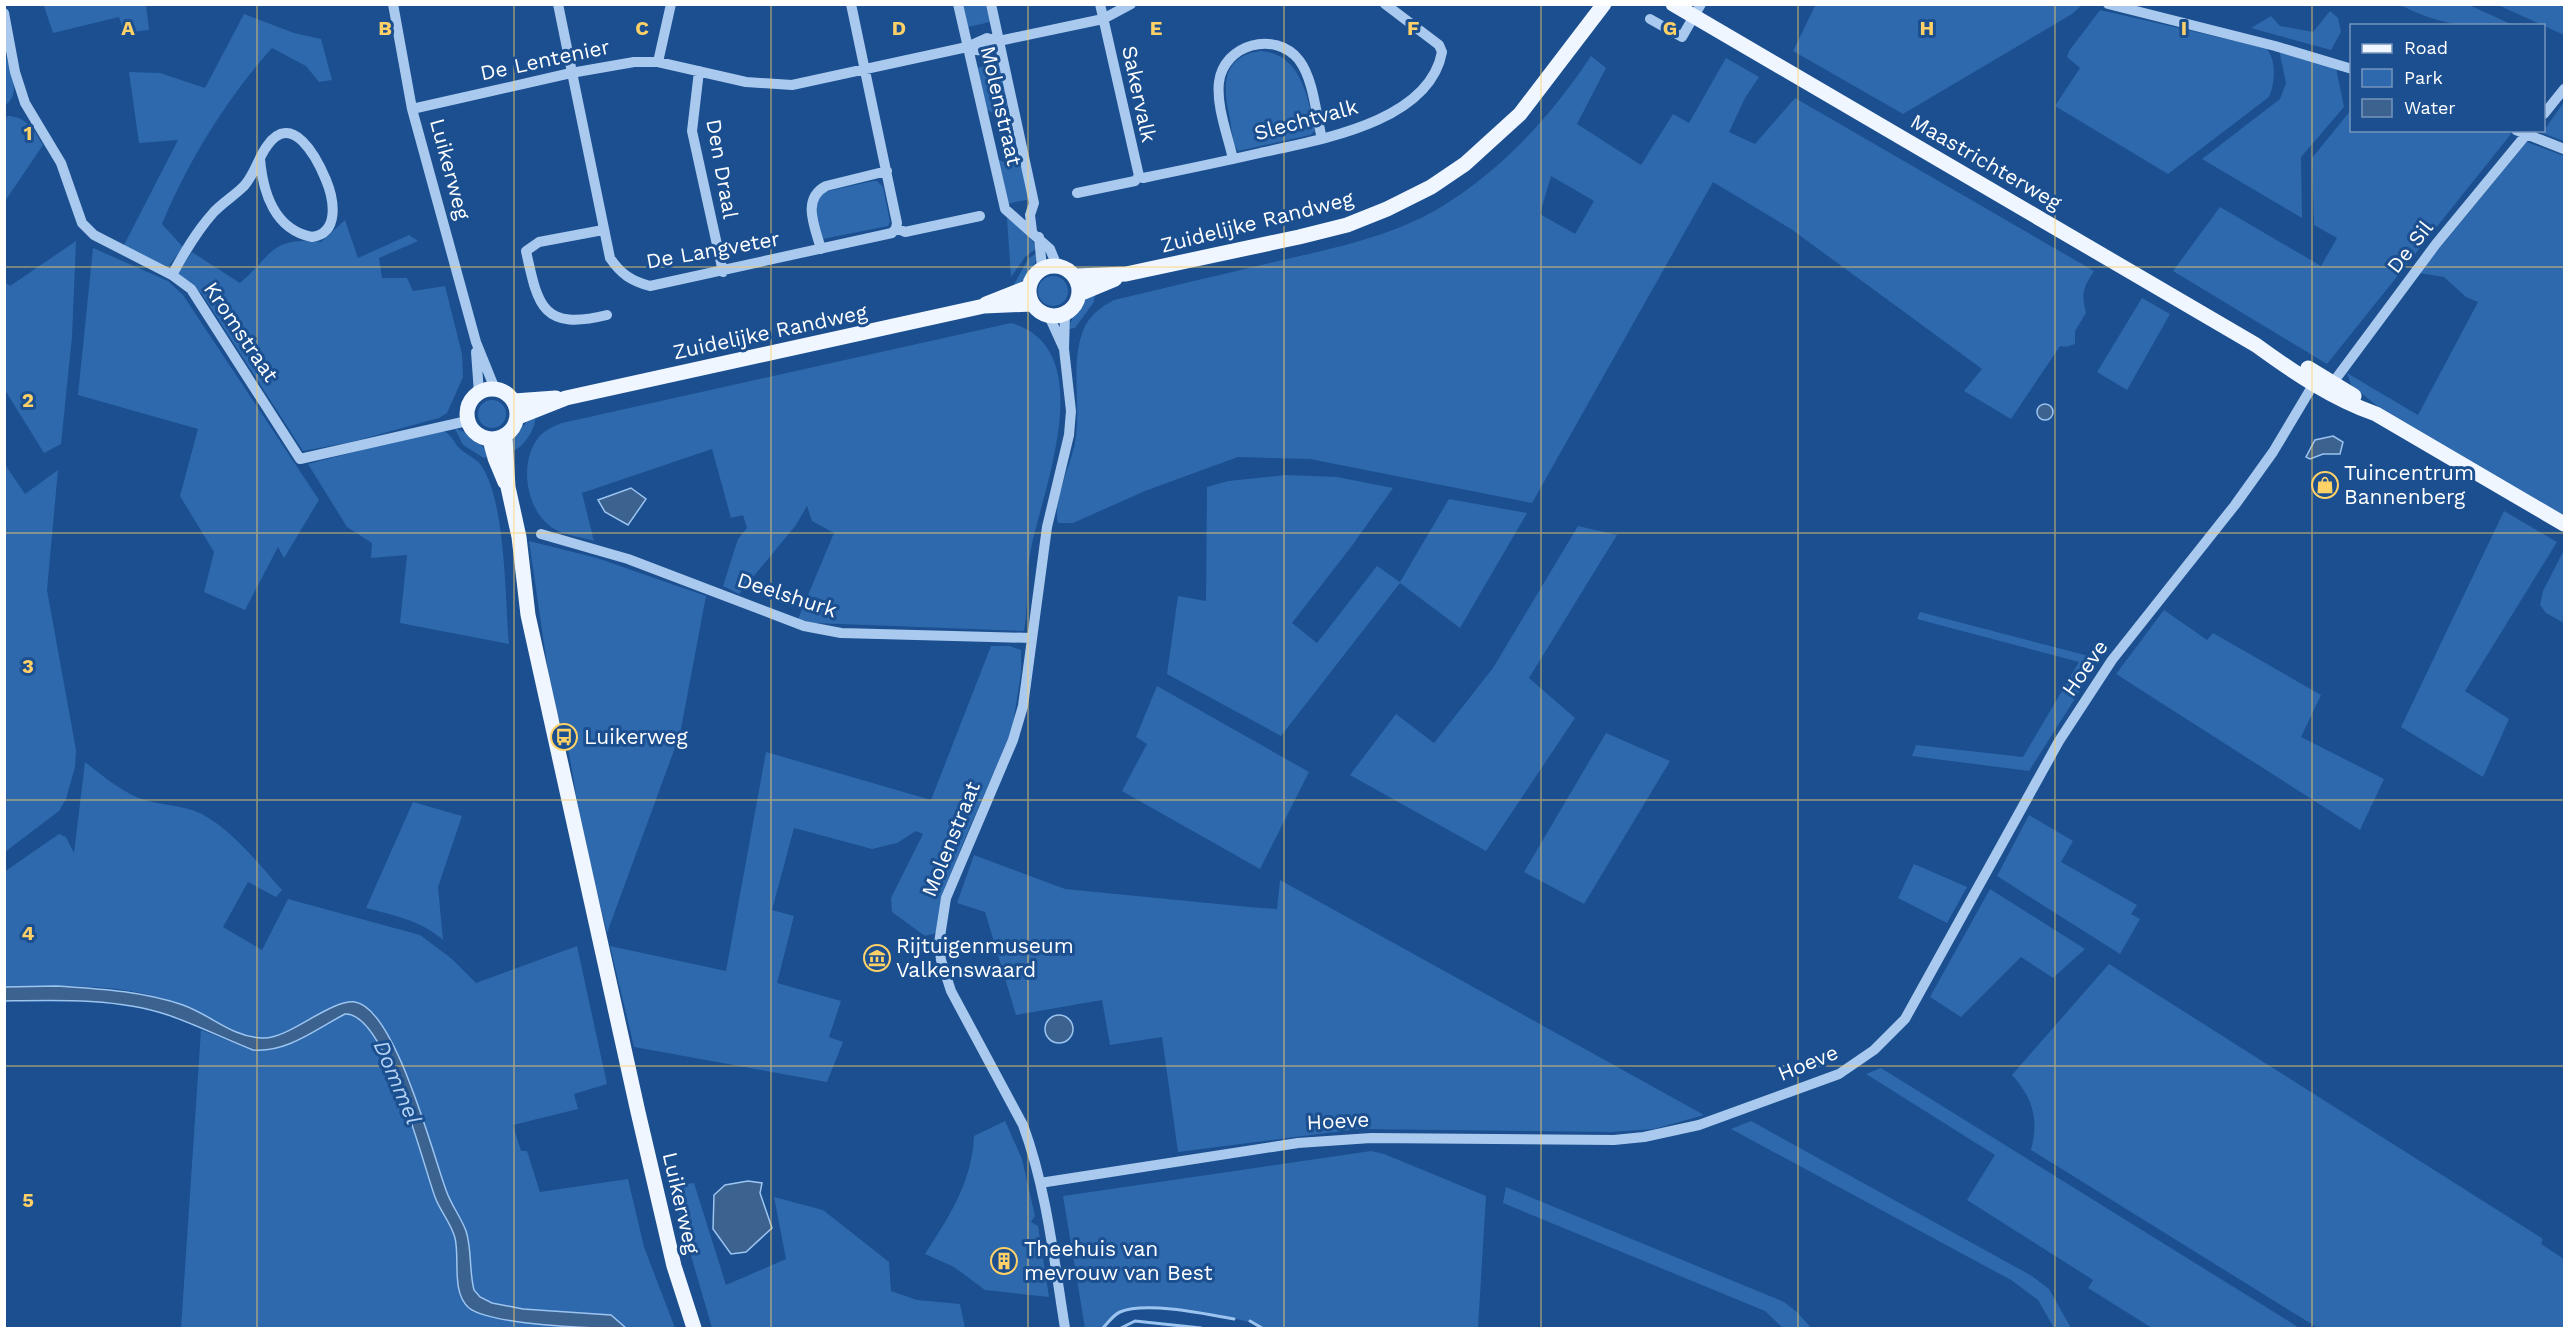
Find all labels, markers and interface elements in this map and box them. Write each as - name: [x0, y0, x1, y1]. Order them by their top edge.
- text: A: [121, 16, 135, 40]
- text: B: [378, 16, 392, 40]
- text: C: [635, 16, 649, 40]
- text: D: [892, 16, 906, 40]
- text: E: [1150, 16, 1162, 40]
- text: F: [1407, 16, 1419, 40]
- text: G: [1663, 16, 1677, 40]
- text: H: [1920, 16, 1934, 40]
- text: I: [2181, 16, 2187, 40]
- legend: [2350, 24, 2545, 132]
- street label: De Lentenier: [478, 33, 612, 85]
- text: Road: [2404, 37, 2448, 58]
- street label: Sakervalk: [1117, 43, 1162, 145]
- street label: Molenstraat: [976, 44, 1027, 168]
- text: Park: [2404, 67, 2443, 88]
- street label: Slechtvalk: [1251, 94, 1361, 145]
- text: Water: [2404, 97, 2456, 118]
- street label: Maastrichterweg: [1906, 108, 2067, 215]
- street label: Luikerweg: [425, 116, 476, 223]
- street label: Den Draal: [701, 117, 744, 221]
- text: 1: [24, 121, 32, 145]
- street label: Zuidelijke Randweg: [1158, 185, 1357, 258]
- street label: De Sil: [2381, 215, 2438, 278]
- street label: De Langveter: [644, 225, 782, 274]
- street label: Kromstraat: [199, 277, 284, 387]
- street label: Zuidelijke Randweg: [671, 299, 870, 364]
- text: 2: [22, 388, 34, 412]
- place label: Tuincentrum Bannenberg: [2344, 460, 2474, 509]
- shop icon: Tuincentrum Bannenberg: [2310, 470, 2340, 500]
- street label: Deelshurk: [734, 567, 840, 622]
- street label: Hoeve: [2056, 635, 2113, 701]
- text: 3: [22, 654, 34, 678]
- bus stop icon: Luikerweg: [549, 722, 579, 752]
- place label: Luikerweg: [584, 724, 688, 749]
- street label: Molenstraat: [916, 777, 985, 900]
- text: 4: [22, 921, 35, 945]
- place label: Rijtuigenmuseum Valkenswaard: [896, 933, 1074, 982]
- museum icon: Rijtuigenmuseum Valkenswaard: [862, 943, 892, 973]
- water label: Dommel: [369, 1036, 427, 1128]
- street label: Hoeve: [1774, 1039, 1842, 1086]
- street label: Hoeve: [1306, 1106, 1370, 1135]
- street label: Luikerweg: [658, 1150, 706, 1257]
- text: 5: [22, 1188, 34, 1212]
- place label: Theehuis van mevrouw van Best: [1024, 1236, 1213, 1285]
- building icon: Theehuis van mevrouw van Best: [989, 1246, 1019, 1276]

